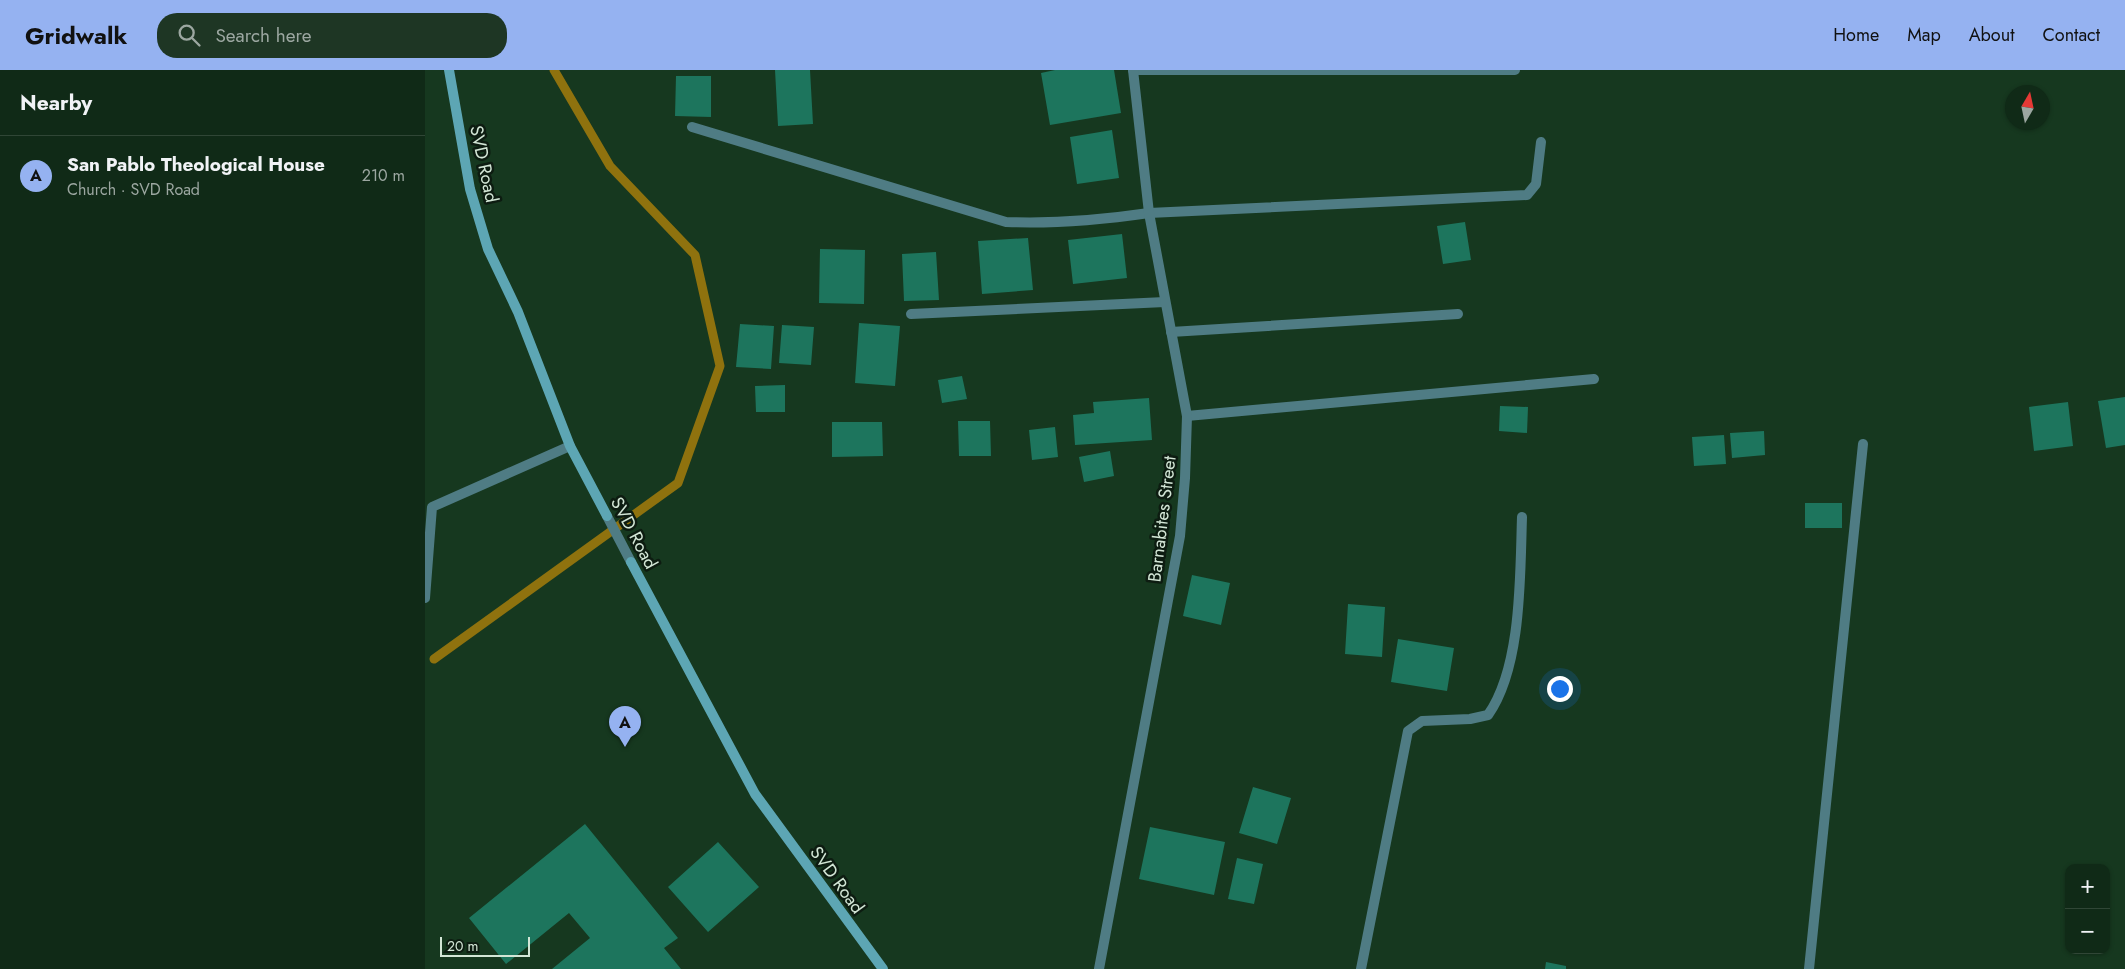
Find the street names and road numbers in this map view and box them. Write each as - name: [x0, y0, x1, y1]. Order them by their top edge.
- street label: SVD Road: [463, 123, 505, 205]
- street label: Barnabites Street: [1141, 454, 1183, 584]
- street label: SVD Road: [604, 492, 664, 574]
- street label: SVD Road: [803, 841, 871, 919]

